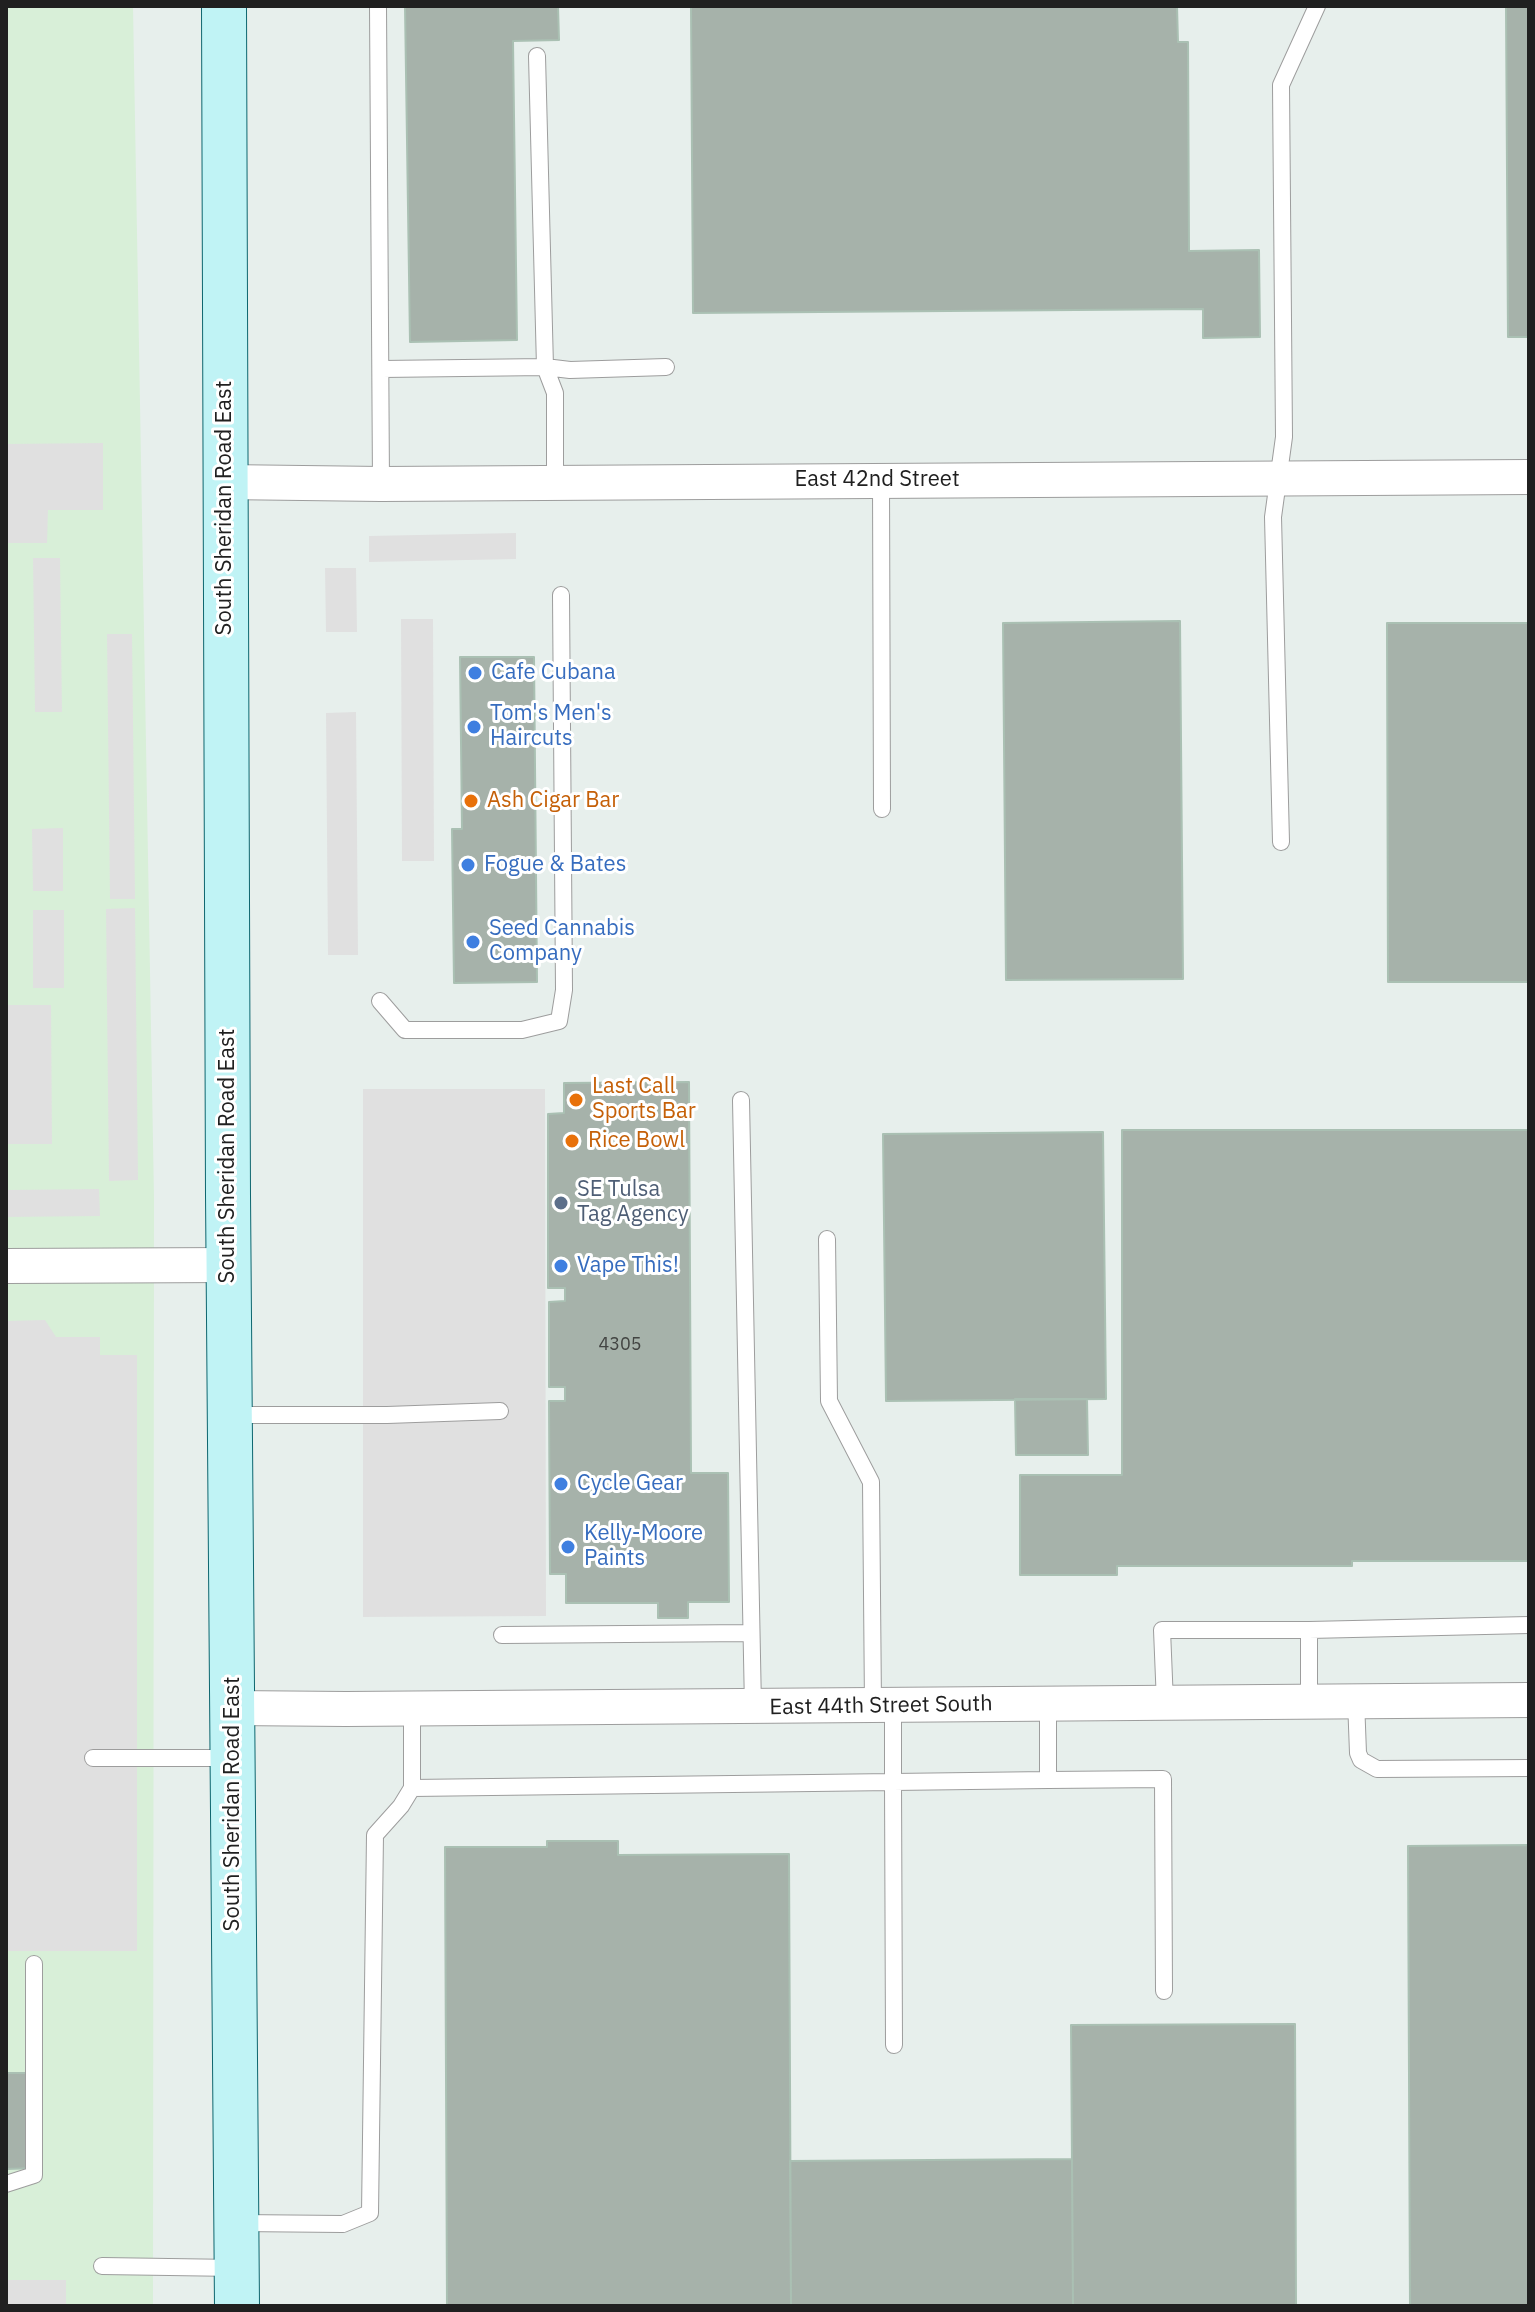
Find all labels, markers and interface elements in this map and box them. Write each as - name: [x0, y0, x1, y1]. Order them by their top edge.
- street label: South Sheridan Road East: [212, 381, 238, 635]
- street label: East 42nd Street: [794, 467, 960, 493]
- place label: Cafe Cubana: [491, 660, 616, 686]
- marker: Cafe Cubana: [466, 664, 484, 682]
- place label: Tom's Men's Haircuts: [490, 701, 612, 752]
- marker: Tom's Men's Haircuts: [465, 718, 483, 736]
- place label: Ash Cigar Bar: [487, 788, 619, 814]
- marker: Ash Cigar Bar: [462, 792, 480, 810]
- place label: Fogue & Bates: [484, 852, 626, 878]
- marker: Fogue & Bates: [459, 856, 477, 874]
- place label: Seed Cannabis Company: [489, 916, 635, 968]
- marker: Seed Cannabis Company: [464, 933, 482, 951]
- street label: South Sheridan Road East: [215, 1029, 241, 1283]
- place label: Last Call Sports Bar: [592, 1074, 696, 1126]
- marker: Last Call Sports Bar: [567, 1091, 585, 1109]
- place label: Rice Bowl: [588, 1128, 685, 1154]
- marker: Rice Bowl: [563, 1132, 581, 1150]
- place label: SE Tulsa Tag Agency: [577, 1177, 689, 1228]
- marker: SE Tulsa Tag Agency: [552, 1194, 570, 1212]
- place label: Vape This!: [577, 1253, 679, 1279]
- marker: Vape This!: [552, 1257, 570, 1275]
- house number: 4305: [598, 1334, 642, 1356]
- place label: Cycle Gear: [577, 1471, 683, 1497]
- marker: Cycle Gear: [552, 1475, 570, 1493]
- place label: Kelly-Moore Paints: [584, 1521, 703, 1572]
- marker: Kelly-Moore Paints: [559, 1538, 577, 1556]
- street label: South Sheridan Road East: [220, 1677, 246, 1931]
- street label: East 44th Street South: [769, 1691, 993, 1721]

